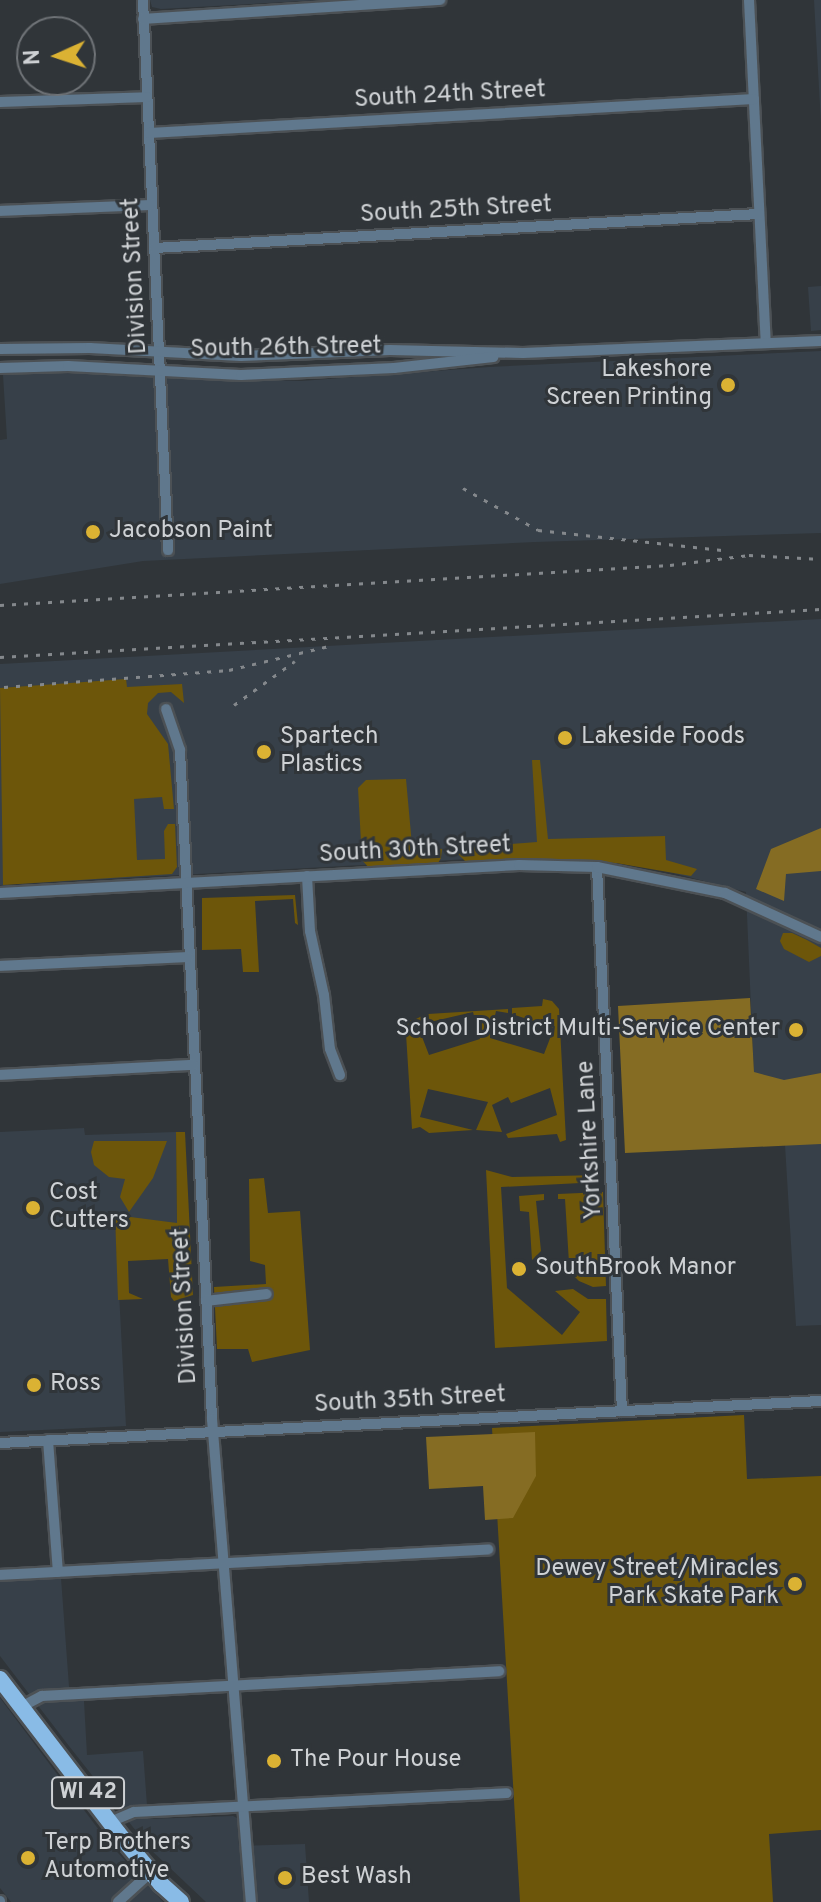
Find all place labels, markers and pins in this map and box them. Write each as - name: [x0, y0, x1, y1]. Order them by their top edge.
- place label: Lakeshore Screen Printing: [546, 357, 712, 413]
- marker: Lakeshore Screen Printing: [719, 376, 737, 394]
- place label: Jacobson Paint: [109, 518, 273, 546]
- marker: Jacobson Paint: [84, 523, 102, 541]
- place label: Spartech Plastics: [280, 724, 379, 780]
- place label: Lakeside Foods: [581, 724, 745, 752]
- marker: Lakeside Foods: [556, 729, 574, 747]
- marker: Spartech Plastics: [255, 743, 273, 761]
- place label: School District Multi-Service Center: [396, 1016, 780, 1044]
- marker: School District Multi-Service Center: [787, 1021, 805, 1039]
- place label: Cost Cutters: [49, 1180, 129, 1236]
- marker: Cost Cutters: [24, 1199, 42, 1217]
- place label: SouthBrook Manor: [535, 1255, 736, 1283]
- marker: SouthBrook Manor: [510, 1260, 528, 1278]
- place label: Ross: [50, 1371, 101, 1399]
- marker: Ross: [25, 1376, 43, 1394]
- place label: Dewey Street/Miracles Park Skate Park: [535, 1556, 779, 1612]
- marker: Dewey Street/Miracles Park Skate Park: [786, 1575, 804, 1593]
- place label: The Pour House: [290, 1747, 461, 1775]
- marker: The Pour House: [265, 1752, 283, 1770]
- place label: Terp Brothers Automotive: [44, 1830, 191, 1886]
- marker: Terp Brothers Automotive: [19, 1849, 37, 1867]
- place label: Best Wash: [301, 1864, 412, 1892]
- marker: Best Wash: [276, 1869, 294, 1887]

